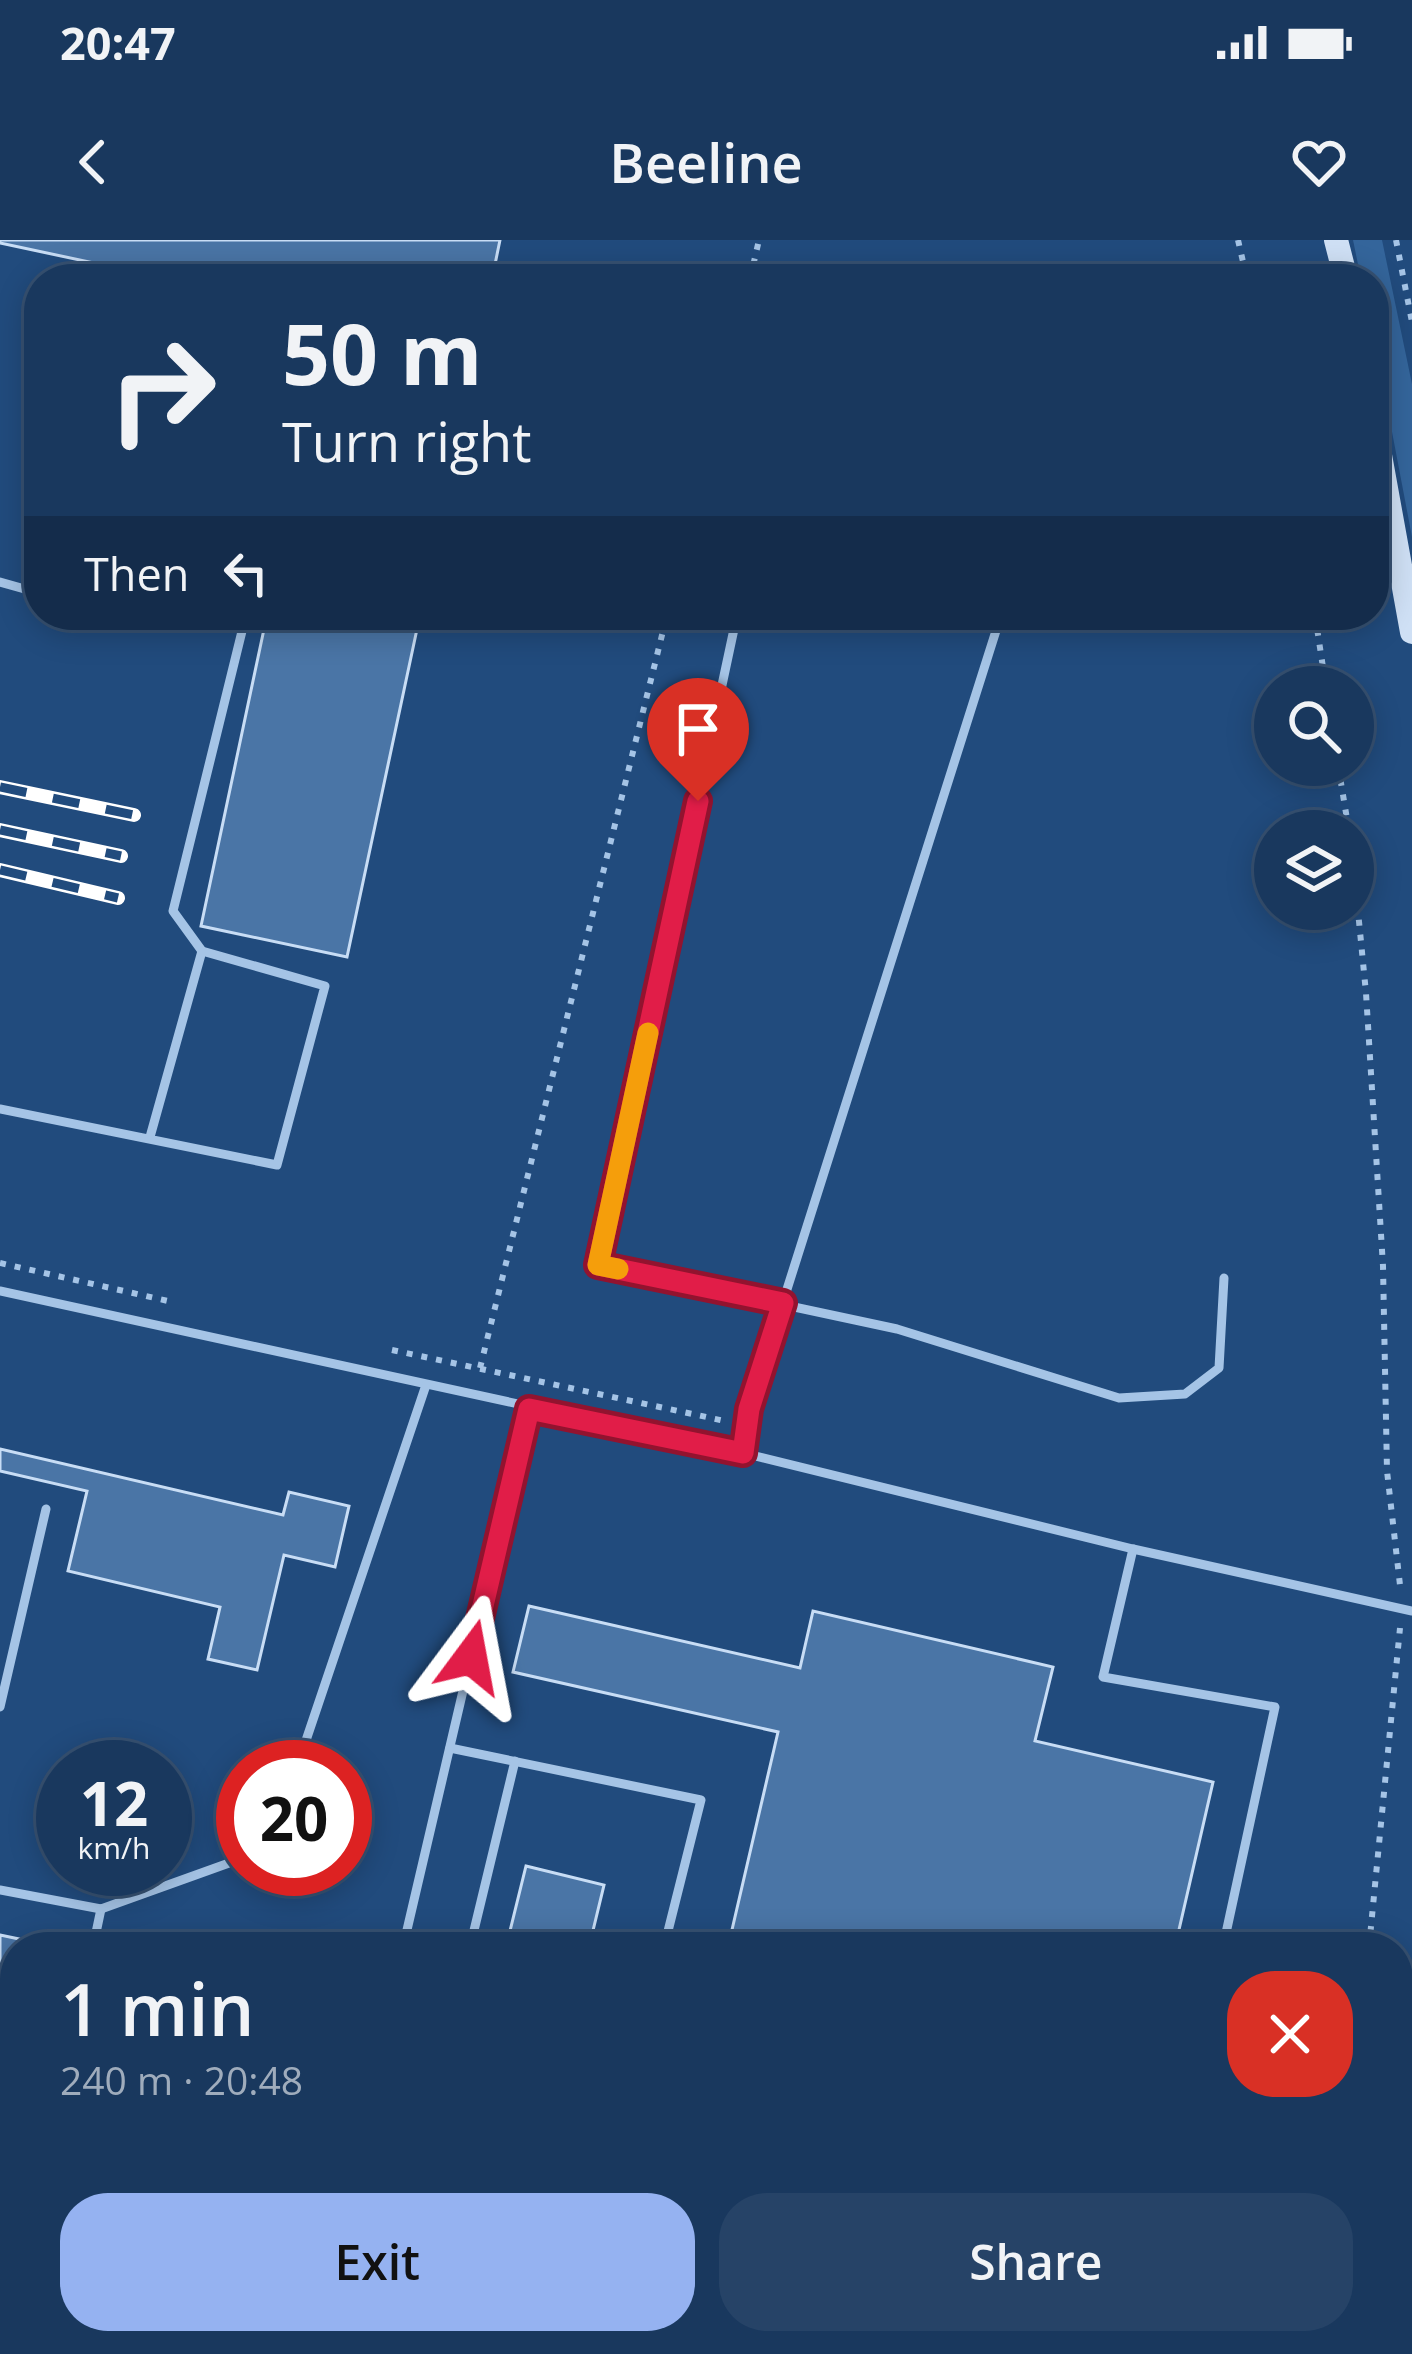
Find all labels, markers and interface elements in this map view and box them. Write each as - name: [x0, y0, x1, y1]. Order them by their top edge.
- text: 20:47: [60, 12, 176, 73]
- text: Beeline: [609, 125, 803, 199]
- icon: back: [60, 129, 126, 195]
- icon: heart: [1286, 129, 1352, 195]
- text: 50 m: [282, 295, 482, 410]
- icon: right: [84, 312, 240, 468]
- text: Turn right: [282, 404, 531, 478]
- icon: left: [213, 540, 279, 606]
- text: Then: [84, 543, 189, 604]
- map controls: [1254, 666, 1374, 930]
- button: search: [1254, 666, 1374, 786]
- pin: [647, 678, 749, 801]
- icon: arrive: [665, 696, 731, 762]
- button: layers: [1254, 810, 1374, 930]
- position arrow: [408, 1594, 534, 1720]
- speed limit sign: 20: [216, 1740, 372, 1896]
- text: 12: [80, 1762, 148, 1844]
- text: km/h: [78, 1827, 150, 1868]
- text: 1 min: [60, 1959, 254, 2057]
- button: close: [1227, 1971, 1353, 2097]
- text: 240 m · 20:48: [60, 2053, 303, 2106]
- button: Exit: [60, 2193, 695, 2331]
- button: Share: [719, 2193, 1353, 2331]

